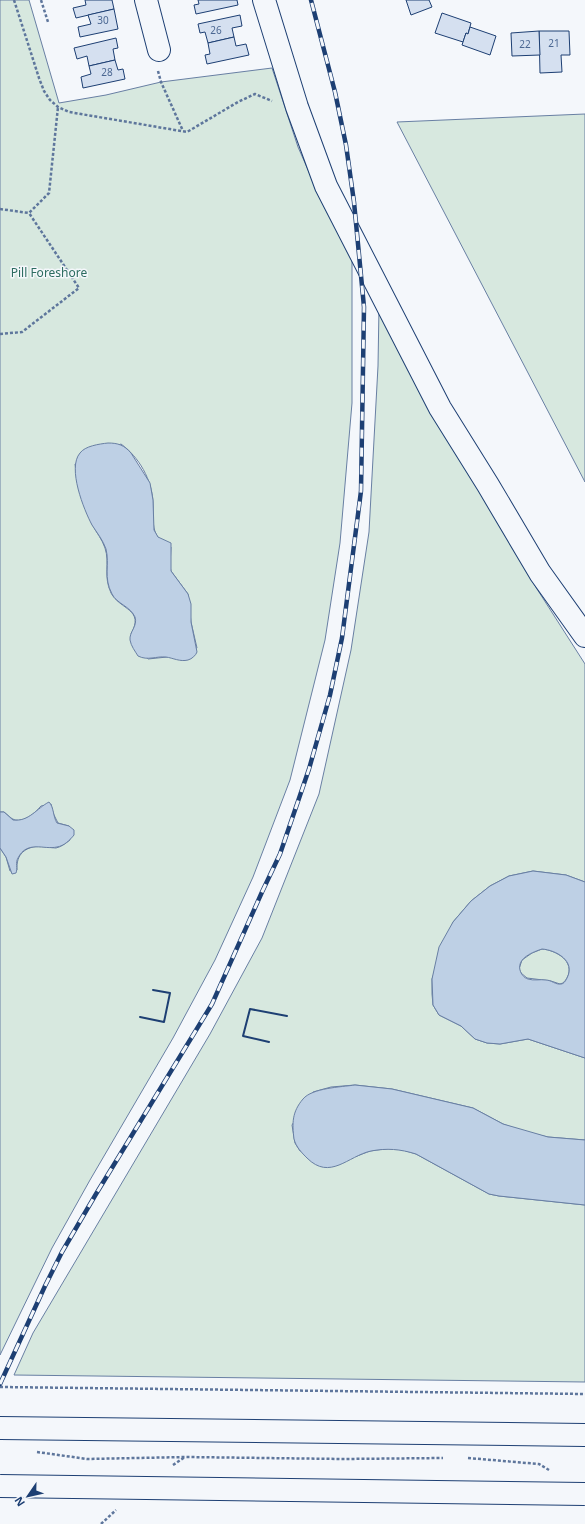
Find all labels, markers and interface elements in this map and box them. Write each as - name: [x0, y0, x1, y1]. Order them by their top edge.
- house number: 30: [97, 13, 109, 27]
- house number: 26: [210, 23, 222, 37]
- house number: 21: [548, 36, 560, 50]
- house number: 22: [519, 37, 531, 51]
- house number: 28: [101, 65, 113, 79]
- park label: Pill Foreshore: [11, 264, 87, 281]
- north arrow: [8, 1476, 48, 1516]
- text: N: [11, 1494, 28, 1510]

